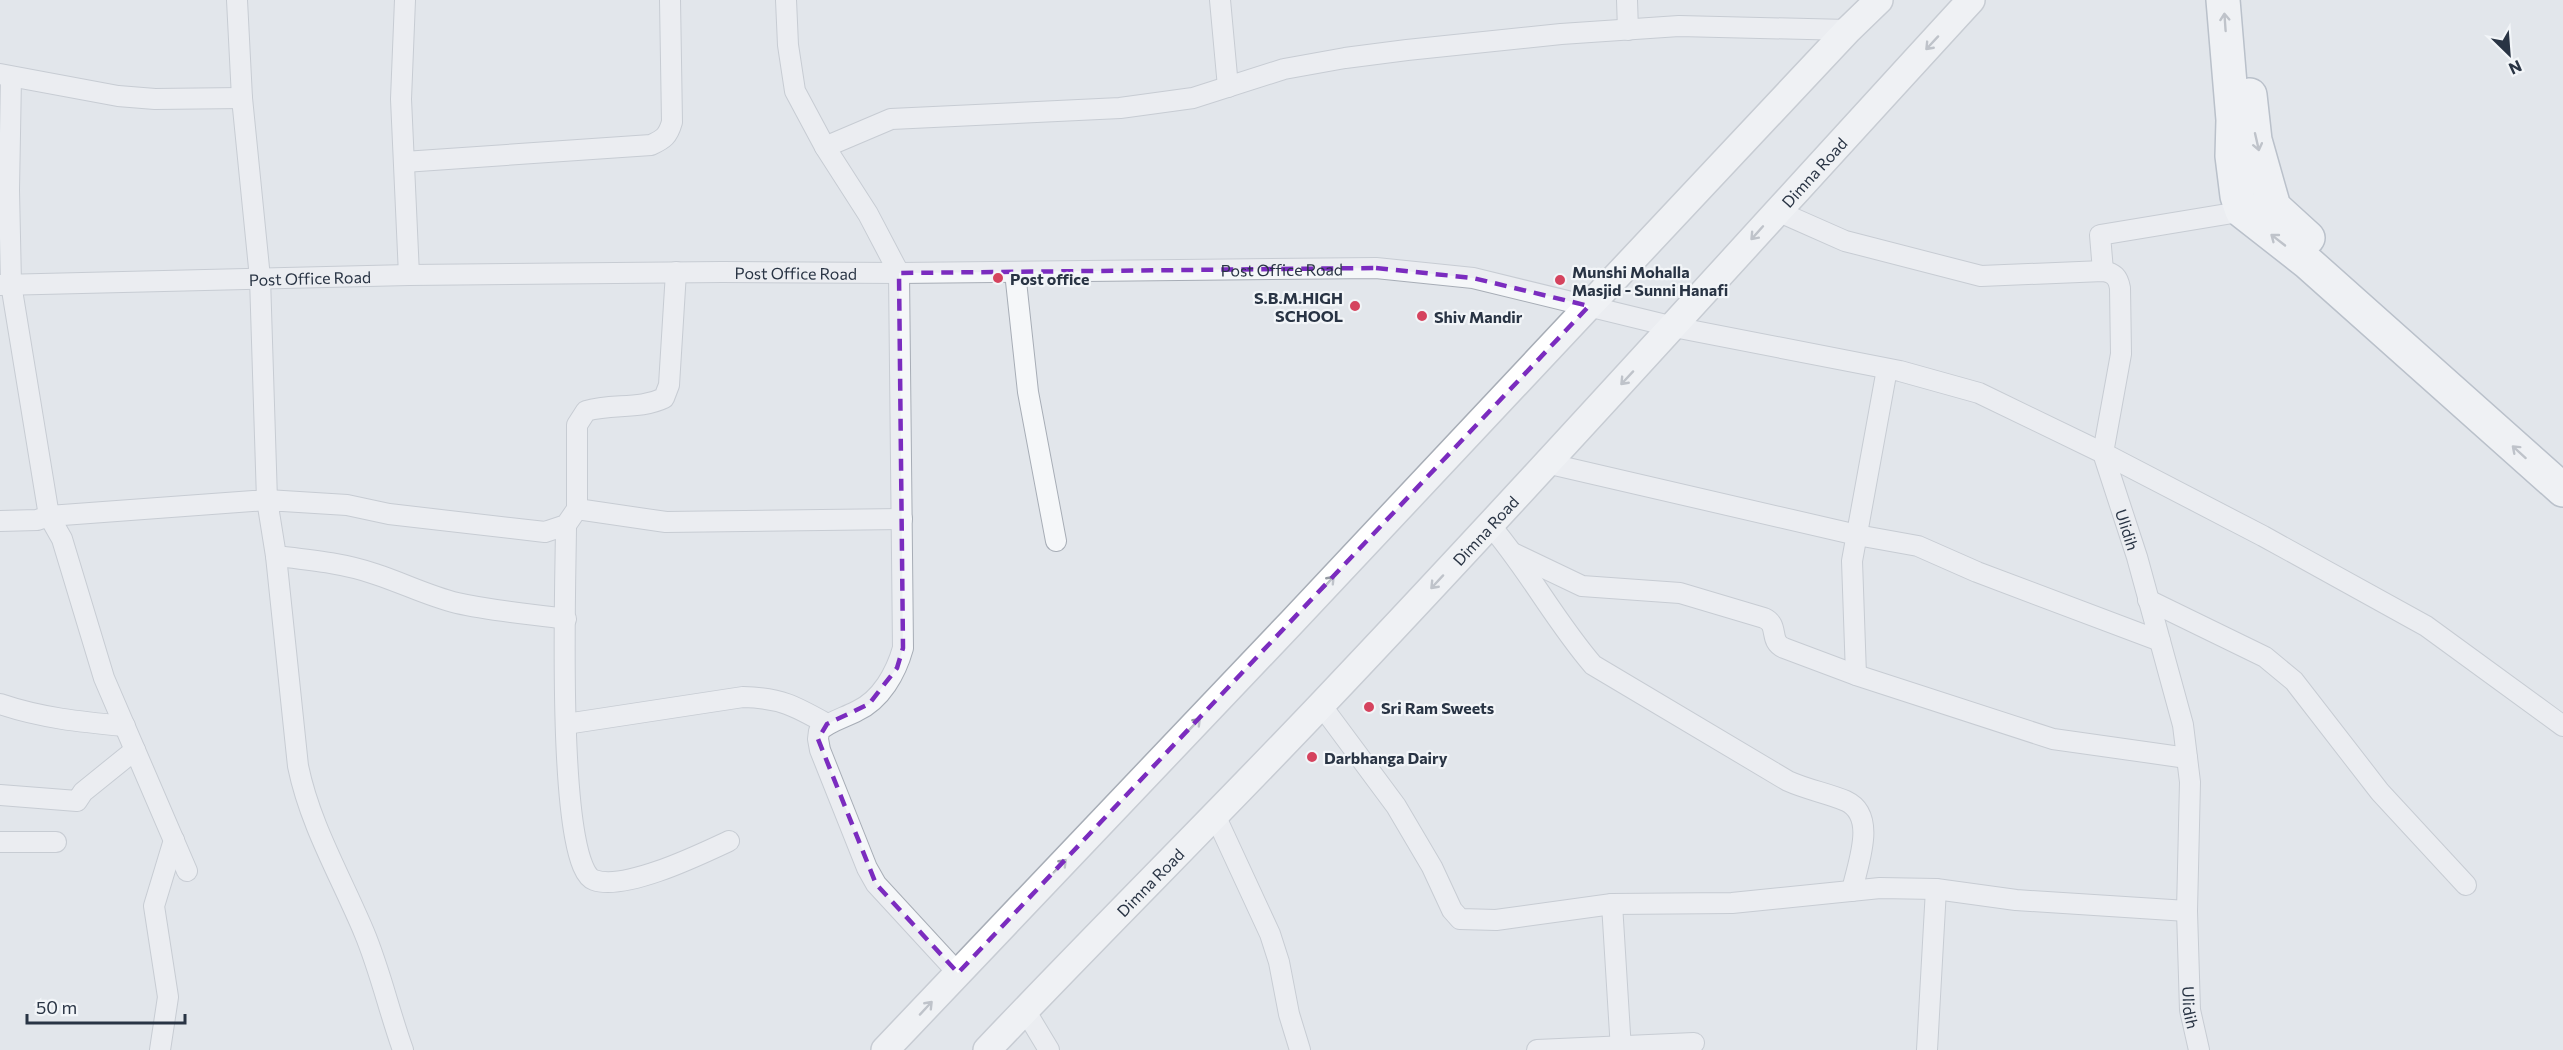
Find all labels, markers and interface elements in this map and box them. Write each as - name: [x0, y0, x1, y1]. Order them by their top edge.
- one-way arrow: [2219, 12, 2230, 32]
- north arrow: [2479, 24, 2539, 84]
- one-way arrow: [1925, 35, 1939, 50]
- text: N: [2506, 57, 2525, 79]
- one-way arrow: [2251, 132, 2263, 151]
- street label: Dimna Road: [1777, 133, 1850, 211]
- one-way arrow: [1750, 225, 1764, 240]
- one-way arrow: [2270, 233, 2286, 246]
- street label: Post Office Road: [1221, 259, 1343, 279]
- place label: Munshi Mohalla Masjid - Sunni Hanafi: [1572, 262, 1728, 299]
- street label: Post Office Road: [735, 263, 857, 282]
- street label: Post Office Road: [248, 266, 371, 288]
- place label: Post office: [1010, 269, 1090, 288]
- marker: Post office: [991, 271, 1005, 285]
- marker: Munshi Mohalla Masjid - Sunni Hanafi: [1553, 273, 1567, 287]
- place label: S.B.M.HIGH SCHOOL: [1254, 288, 1343, 325]
- marker: S.B.M.HIGH SCHOOL: [1348, 299, 1362, 313]
- place label: Shiv Mandir: [1434, 307, 1523, 326]
- marker: Shiv Mandir: [1415, 309, 1429, 323]
- one-way arrow: [1620, 370, 1634, 385]
- one-way arrow: [2512, 445, 2527, 459]
- street label: Dimna Road: [1448, 491, 1522, 569]
- street label: Ulidih: [2112, 506, 2144, 553]
- one-way arrow: [1430, 575, 1444, 590]
- one-way arrow: [1321, 576, 1336, 591]
- place label: Sri Ram Sweets: [1381, 698, 1494, 717]
- marker: Sri Ram Sweets: [1362, 700, 1376, 714]
- one-way arrow: [1187, 717, 1202, 732]
- place label: Darbhanga Dairy: [1324, 748, 1448, 767]
- marker: Darbhanga Dairy: [1305, 750, 1319, 764]
- street label: Dimna Road: [1112, 844, 1187, 920]
- one-way arrow: [1053, 859, 1067, 874]
- street label: Ulidih: [2180, 986, 2203, 1030]
- scale bar: [27, 987, 184, 1025]
- text: 50 m: [36, 996, 77, 1018]
- one-way arrow: [918, 1000, 933, 1015]

